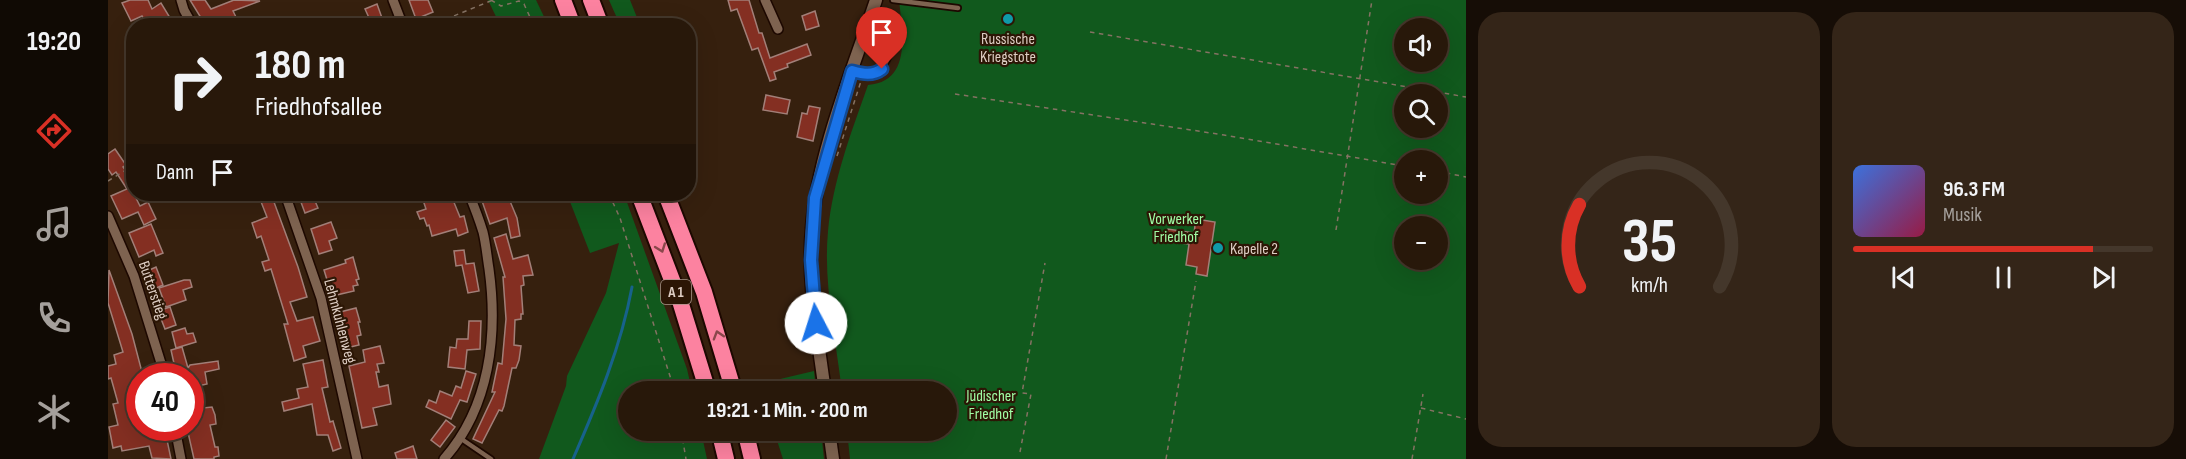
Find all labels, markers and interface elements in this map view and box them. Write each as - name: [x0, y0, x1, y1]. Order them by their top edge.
- pin: [856, 7, 907, 69]
- marker: Russische Kriegstote: [1001, 12, 1015, 26]
- icon: arrive: [865, 16, 898, 49]
- map controls: [1394, 18, 1448, 270]
- button: sound: [1394, 18, 1448, 72]
- text: 19:20: [27, 26, 81, 58]
- place label: Russische Kriegstote: [980, 30, 1036, 67]
- text: 180 m: [255, 40, 346, 91]
- icon: right: [156, 42, 234, 120]
- button: search: [1394, 84, 1448, 138]
- text: Friedhofsallee: [255, 91, 382, 123]
- icon: directions: [33, 110, 75, 152]
- button: +: [1394, 150, 1448, 204]
- icon: arrive: [206, 156, 239, 189]
- text: Dann: [156, 159, 194, 186]
- text: 96.3 FM: [1943, 176, 2005, 203]
- icon: music: [33, 203, 75, 245]
- text: Musik: [1943, 203, 1982, 227]
- text: 35: [1621, 205, 1677, 280]
- park label: Vorwerker Friedhof: [1149, 210, 1204, 247]
- button: −: [1394, 216, 1448, 270]
- place label: Kapelle 2: [1230, 240, 1278, 259]
- marker: Kapelle 2: [1211, 241, 1225, 255]
- one-way arrow: [653, 242, 666, 253]
- street label: Butterstieg: [134, 259, 171, 322]
- icon: previous: [1887, 261, 1920, 294]
- icon: pause: [1987, 261, 2020, 294]
- icon: next: [2087, 261, 2120, 294]
- text: km/h: [1630, 273, 1668, 298]
- street label: Lehmkuhlenweg: [319, 277, 360, 366]
- road number: A 1: [661, 280, 691, 304]
- position arrow: [784, 291, 848, 355]
- icon: phone: [33, 297, 75, 339]
- one-way arrow: [713, 330, 725, 341]
- speed limit sign: 40: [126, 363, 204, 441]
- park label: Jüdischer Friedhof: [965, 387, 1016, 424]
- icon: climate: [33, 391, 75, 433]
- text: 19:21 · 1 Min. · 200 m: [707, 397, 868, 424]

